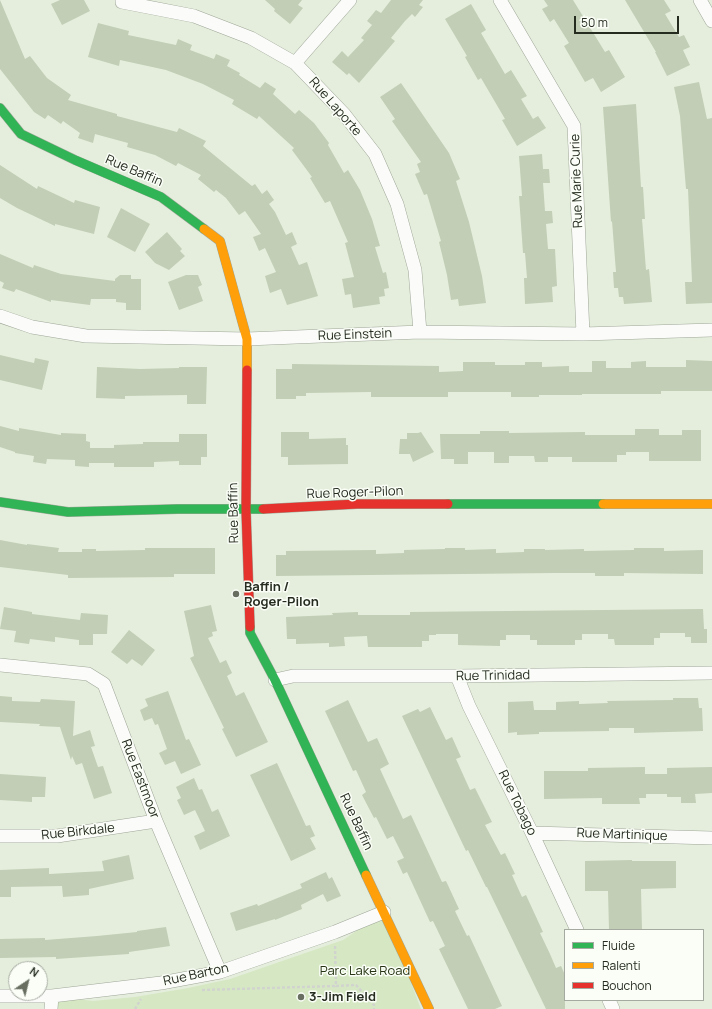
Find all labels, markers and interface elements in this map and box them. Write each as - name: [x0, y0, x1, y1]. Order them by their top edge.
- scale bar: [576, 8, 681, 34]
- text: 50 m: [581, 14, 608, 31]
- street label: Rue Laporte: [305, 74, 365, 140]
- street label: Rue Marie Curie: [568, 133, 586, 229]
- street label: Rue Baffin: [103, 152, 165, 190]
- street label: Rue Einstein: [318, 326, 392, 344]
- street label: Rue Baffin: [226, 482, 242, 544]
- street label: Rue Roger-Pilon: [306, 484, 404, 502]
- place label: Baffin / Roger-Pilon: [244, 579, 319, 610]
- marker: Baffin / Roger-Pilon: [231, 589, 241, 599]
- street label: Rue Trinidad: [456, 668, 530, 684]
- street label: Rue Eastmoor: [118, 737, 162, 821]
- street label: Rue Tobago: [494, 768, 540, 838]
- street label: Rue Baffin: [336, 791, 376, 853]
- street label: Rue Birkdale: [41, 820, 115, 844]
- street label: Rue Martinique: [576, 826, 668, 844]
- legend: [564, 929, 704, 1001]
- text: Fluide: [602, 937, 635, 954]
- text: Ralenti: [602, 957, 641, 974]
- street label: Rue Barton: [162, 960, 230, 990]
- north arrow: [8, 961, 48, 1001]
- text: N: [27, 963, 42, 980]
- park label: Parc Lake Road: [320, 963, 410, 979]
- text: Bouchon: [602, 977, 652, 994]
- place label: 3-Jim Field: [309, 989, 376, 1005]
- marker: 3-Jim Field: [296, 992, 306, 1002]

